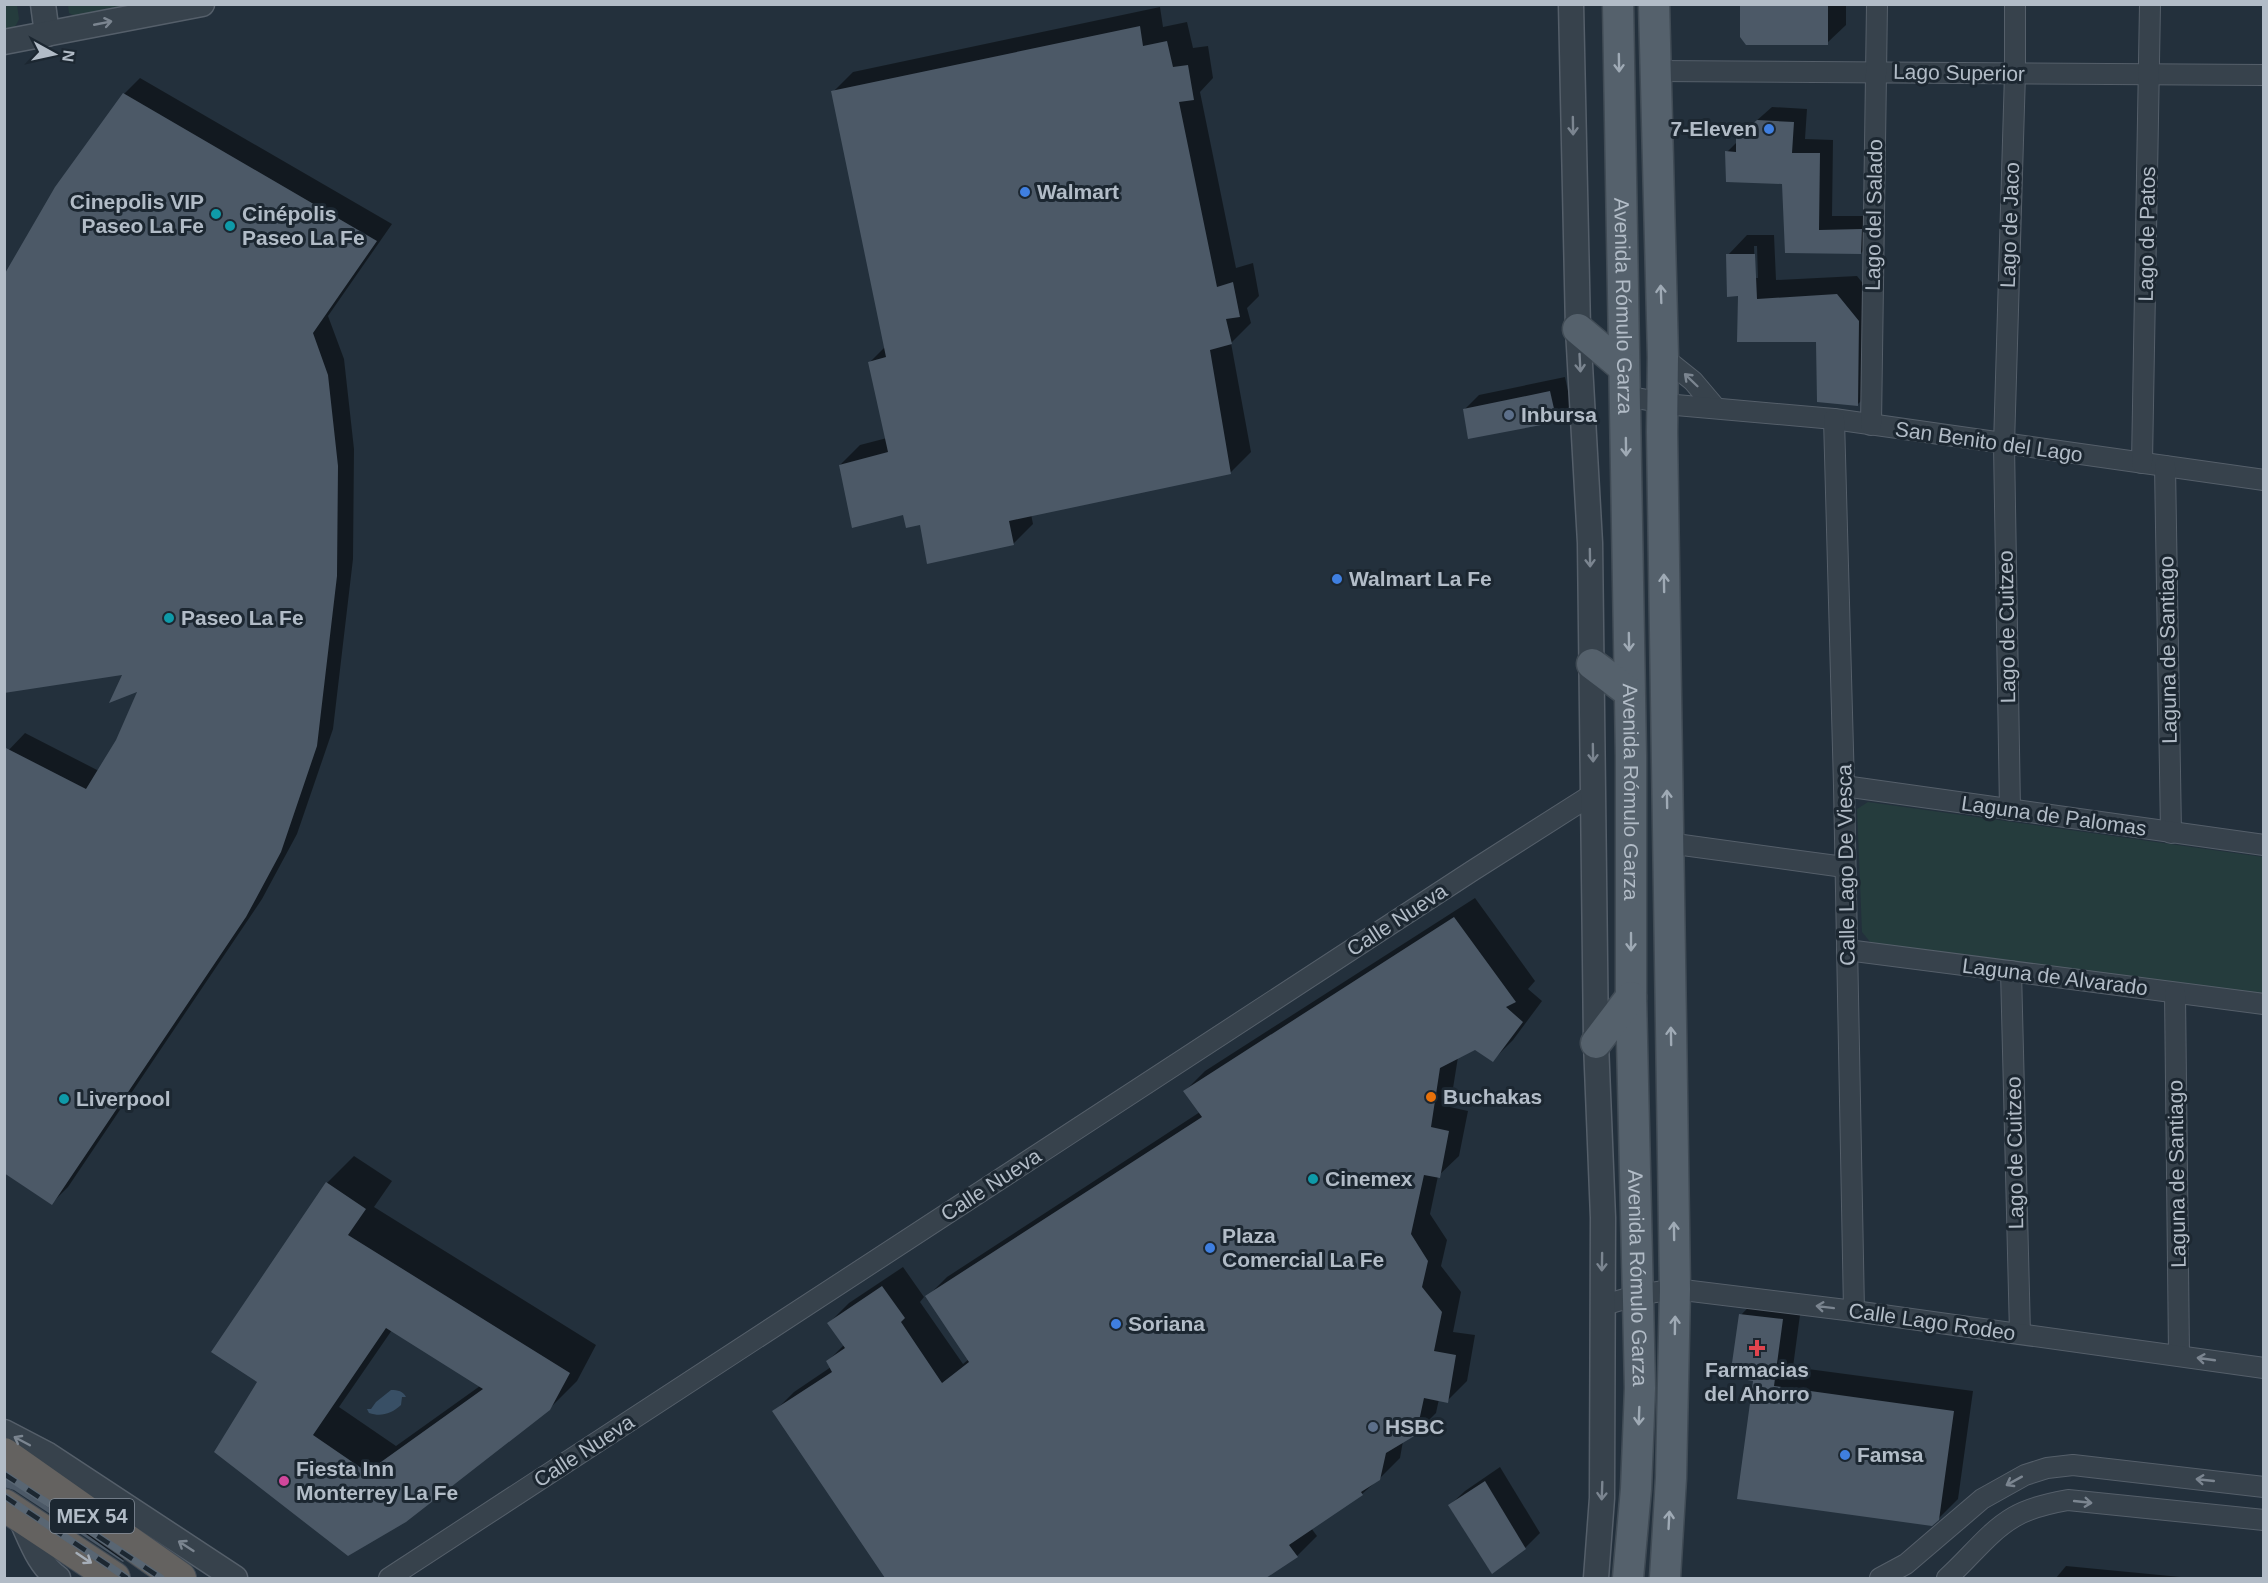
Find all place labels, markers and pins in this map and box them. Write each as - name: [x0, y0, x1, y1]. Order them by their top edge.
- place label: 7-Eleven: [1671, 117, 1757, 140]
- marker: 7-Eleven: [1762, 122, 1776, 136]
- place label: Walmart: [1037, 180, 1119, 203]
- marker: Walmart: [1018, 185, 1032, 199]
- place label: Cinepolis VIP Paseo La Fe: [70, 190, 204, 237]
- place label: Cinépolis Paseo La Fe: [242, 202, 365, 249]
- marker: Cinepolis VIP Paseo La Fe: [209, 207, 223, 221]
- marker: Cinépolis Paseo La Fe: [223, 219, 237, 233]
- place label: Inbursa: [1521, 403, 1597, 426]
- marker: Inbursa: [1502, 408, 1516, 422]
- place label: Walmart La Fe: [1349, 567, 1492, 590]
- marker: Walmart La Fe: [1330, 572, 1344, 586]
- place label: Paseo La Fe: [181, 606, 304, 629]
- marker: Paseo La Fe: [162, 611, 176, 625]
- place label: Buchakas: [1443, 1085, 1542, 1108]
- place label: Liverpool: [76, 1087, 171, 1110]
- marker: Buchakas: [1424, 1090, 1438, 1104]
- marker: Liverpool: [57, 1092, 71, 1106]
- place label: Cinemex: [1325, 1167, 1413, 1190]
- marker: Cinemex: [1306, 1172, 1320, 1186]
- place label: Plaza Comercial La Fe: [1222, 1224, 1384, 1271]
- marker: Plaza Comercial La Fe: [1203, 1241, 1217, 1255]
- place label: Soriana: [1128, 1312, 1205, 1335]
- marker: Soriana: [1109, 1317, 1123, 1331]
- marker: Farmacias del Ahorro: [1750, 1341, 1764, 1355]
- place label: Farmacias del Ahorro: [1704, 1358, 1810, 1405]
- place label: HSBC: [1385, 1415, 1445, 1438]
- marker: HSBC: [1366, 1420, 1380, 1434]
- place label: Famsa: [1857, 1443, 1924, 1466]
- marker: Famsa: [1838, 1448, 1852, 1462]
- place label: Fiesta Inn Monterrey La Fe: [296, 1457, 458, 1504]
- marker: Fiesta Inn Monterrey La Fe: [277, 1474, 291, 1488]

